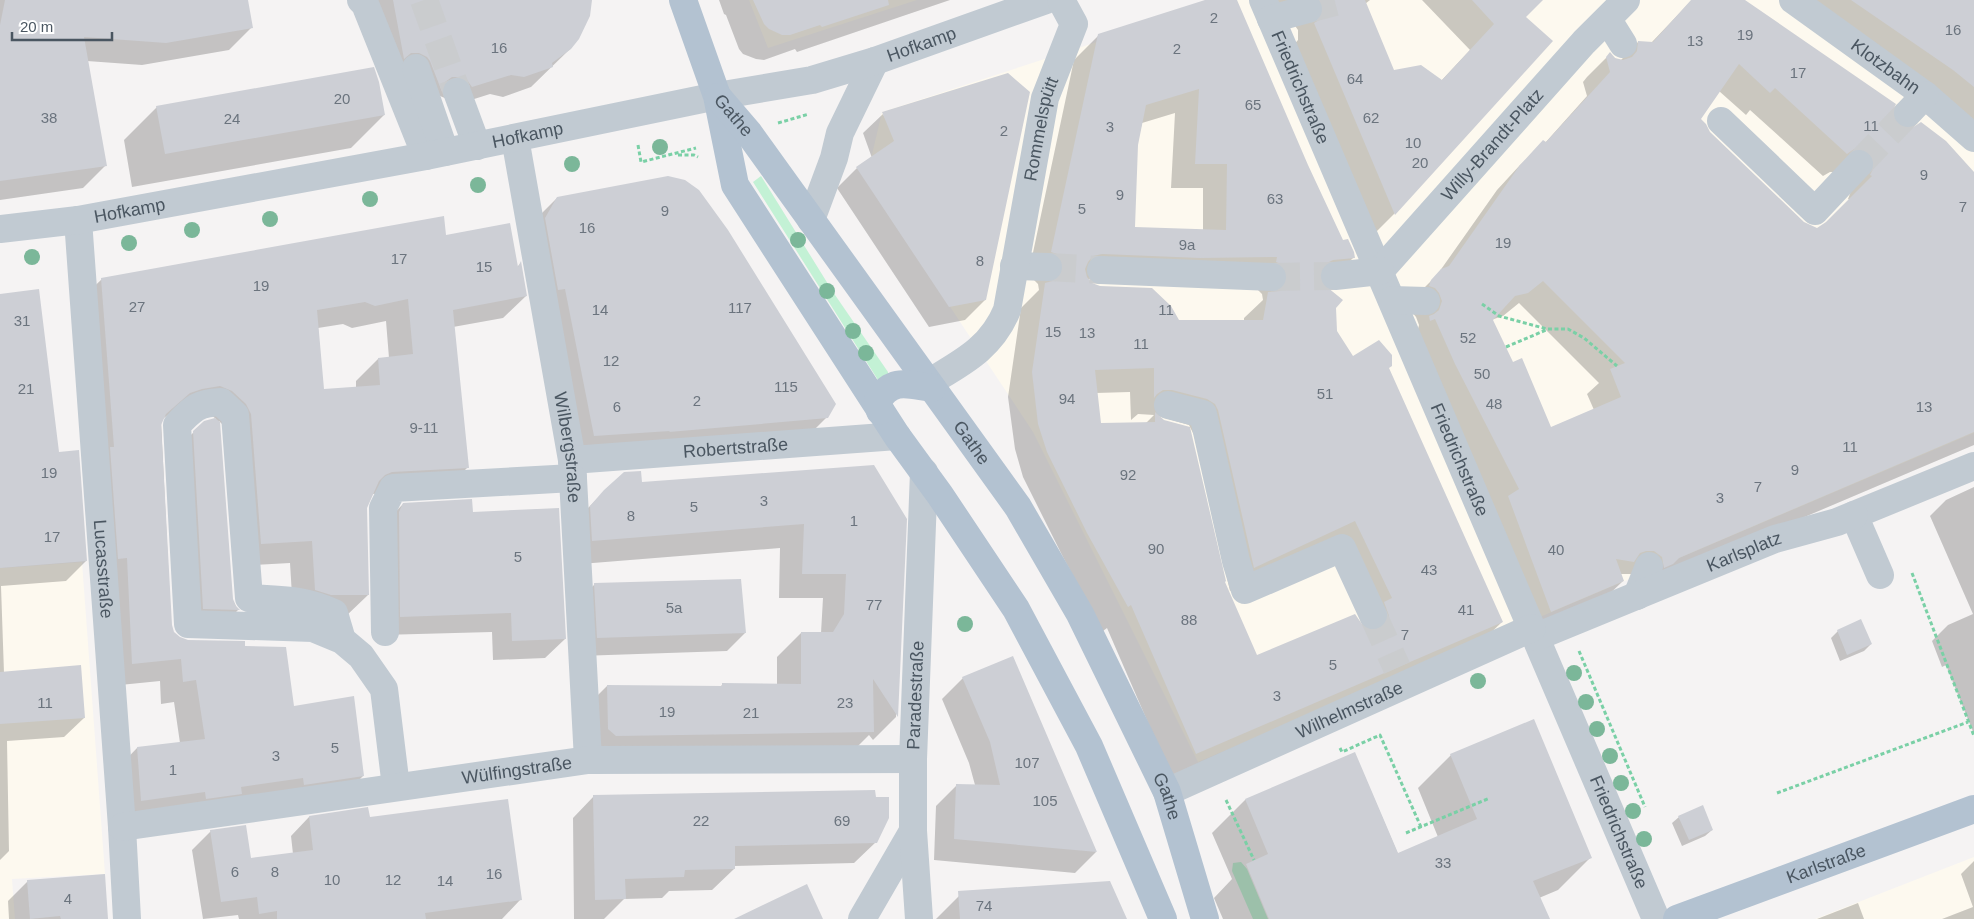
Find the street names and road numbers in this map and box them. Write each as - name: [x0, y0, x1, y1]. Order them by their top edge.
- street label: Hofkamp: [884, 23, 959, 66]
- street label: Friedrichstraße: [1267, 28, 1333, 147]
- street label: Klotzbahn: [1847, 35, 1924, 98]
- street label: Rommelspütt: [1020, 74, 1062, 183]
- street label: Willy-Brandt-Platz: [1437, 85, 1547, 205]
- street label: Gathe: [710, 90, 757, 140]
- street label: Hofkamp: [490, 118, 565, 152]
- street label: Hofkamp: [92, 194, 167, 227]
- street label: Wilbergstraße: [550, 390, 584, 504]
- street label: Friedrichstraße: [1427, 400, 1493, 519]
- street label: Gathe: [949, 417, 994, 468]
- street label: Robertstraße: [682, 434, 789, 462]
- street label: Lucasstraße: [90, 519, 117, 619]
- street label: Karlsplatz: [1704, 528, 1784, 576]
- street label: Paradestraße: [903, 640, 928, 750]
- street label: Wilhelmstraße: [1293, 677, 1406, 743]
- street label: Wülfingstraße: [461, 752, 573, 788]
- street label: Gathe: [1149, 769, 1185, 822]
- street label: Friedrichstraße: [1586, 773, 1652, 892]
- street label: Karlstraße: [1784, 840, 1869, 888]

